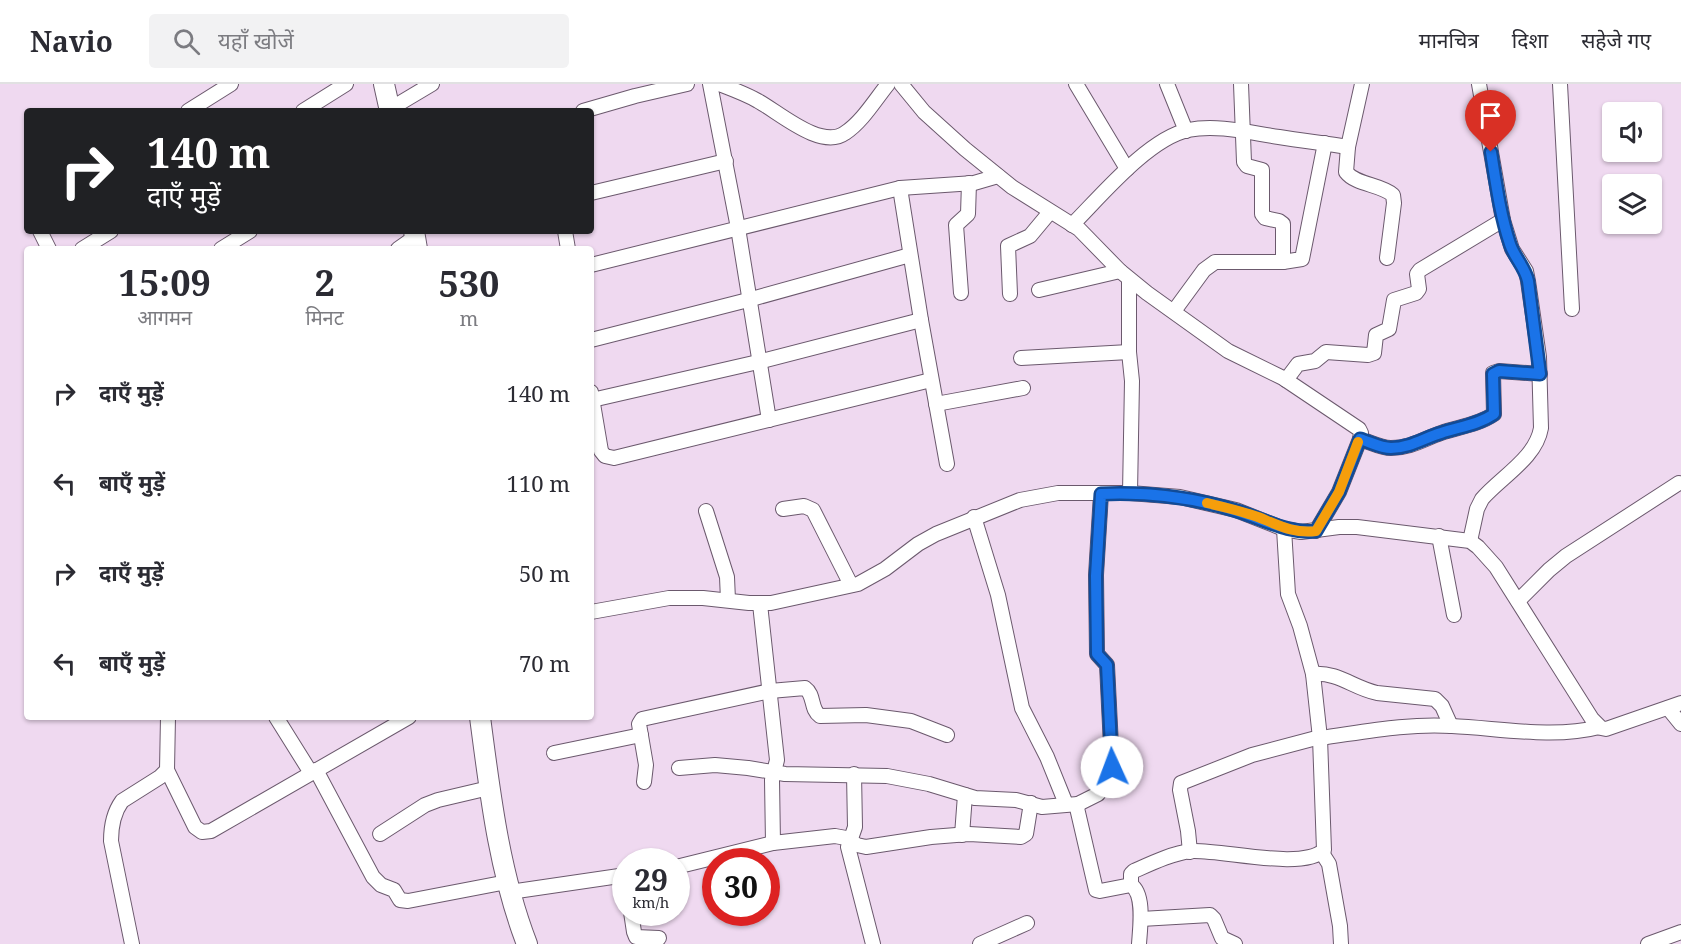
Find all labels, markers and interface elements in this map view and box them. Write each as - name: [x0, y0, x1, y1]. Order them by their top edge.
- search box: [149, 14, 569, 68]
- text: Navio: [30, 22, 113, 60]
- icon: search: [170, 25, 203, 58]
- text: यहाँ खोजें: [218, 25, 294, 55]
- text: मानचित्र: [1419, 26, 1479, 54]
- text: दिशा: [1512, 26, 1548, 54]
- text: सहेजे गए: [1581, 26, 1651, 54]
- pin: [1465, 90, 1516, 152]
- icon: arrive: [1474, 99, 1507, 132]
- map controls: [1602, 102, 1662, 234]
- button: sound: [1602, 102, 1662, 162]
- text: 140 m: [147, 123, 271, 180]
- icon: right: [48, 132, 126, 210]
- button: layers: [1602, 174, 1662, 234]
- text: दाएँ मुड़ें: [147, 177, 221, 214]
- text: 15:09: [119, 258, 211, 307]
- text: 2: [314, 258, 335, 307]
- text: 530: [438, 259, 499, 308]
- text: आगमन: [137, 304, 192, 331]
- text: मिनट: [305, 304, 344, 331]
- text: m: [459, 305, 478, 332]
- icon: right: [48, 377, 81, 410]
- text: दाएँ मुड़ें: [99, 377, 164, 407]
- text: 140 m: [507, 378, 570, 408]
- icon: left: [48, 467, 81, 500]
- text: बाएँ मुड़ें: [99, 467, 165, 497]
- text: 110 m: [507, 468, 570, 498]
- icon: right: [48, 557, 81, 590]
- text: दाएँ मुड़ें: [99, 557, 164, 587]
- text: 50 m: [519, 558, 570, 588]
- icon: left: [48, 647, 81, 680]
- text: बाएँ मुड़ें: [99, 647, 165, 677]
- text: 70 m: [519, 648, 570, 678]
- position arrow: [1080, 735, 1144, 799]
- speed limit sign: 30: [702, 848, 780, 926]
- text: 29: [634, 859, 668, 900]
- text: km/h: [633, 892, 669, 912]

